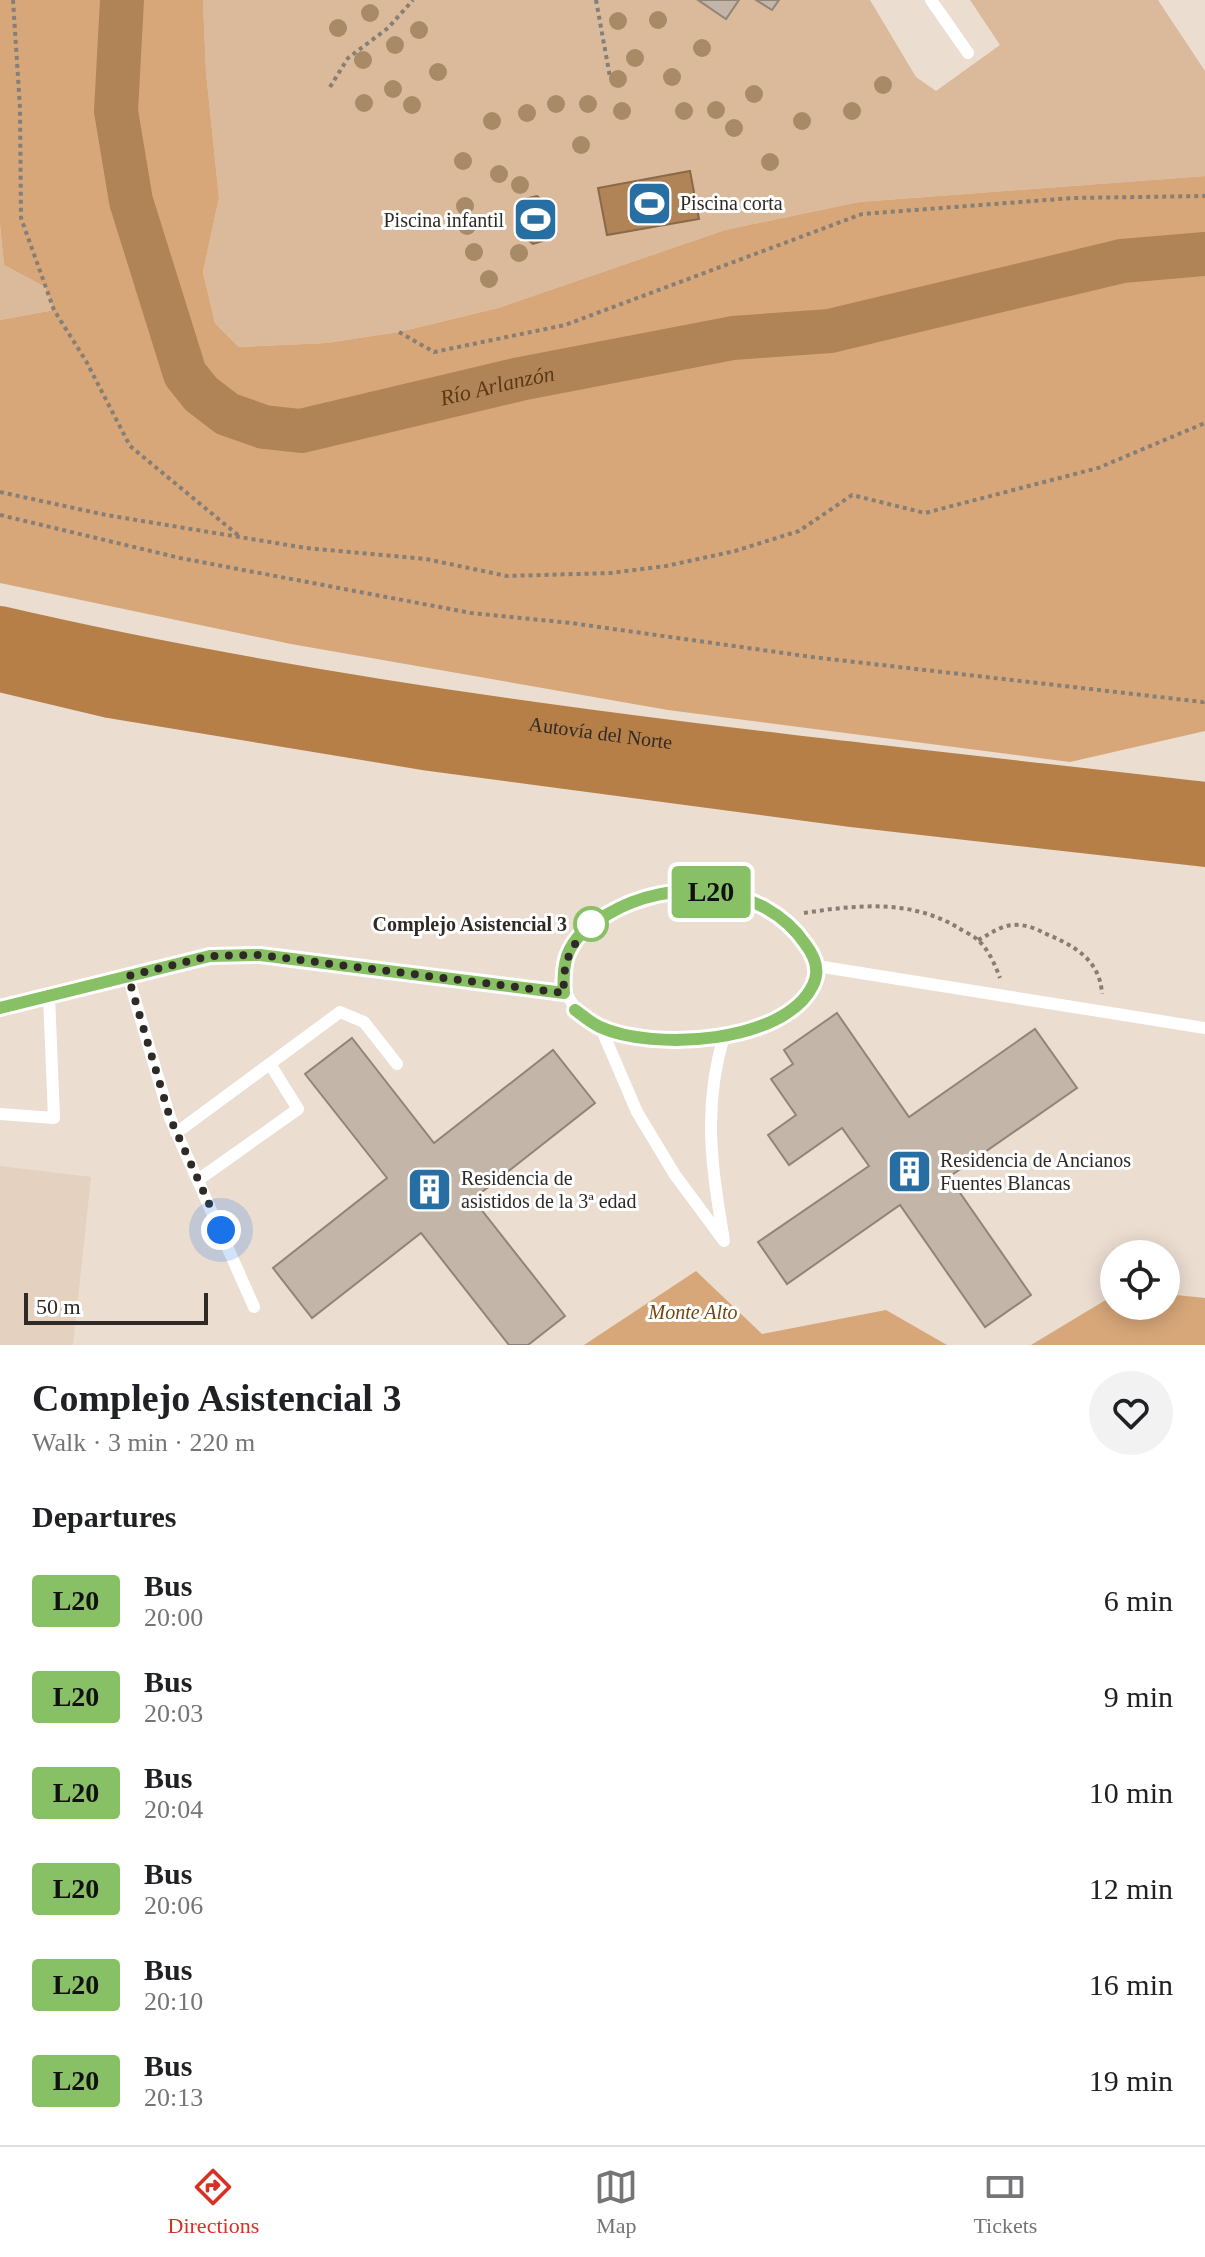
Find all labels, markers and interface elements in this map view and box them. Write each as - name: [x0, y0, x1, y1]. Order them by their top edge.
- sports icon: Piscina corta: [625, 179, 673, 227]
- place label: Piscina corta: [680, 192, 783, 214]
- sports icon: Piscina infantil: [511, 196, 559, 244]
- place label: Piscina infantil: [383, 209, 504, 231]
- water label: Río Arlanzón: [437, 361, 556, 411]
- street label: Autovía del Norte: [528, 712, 674, 753]
- line badge: L20: [665, 866, 757, 918]
- text: L20: [688, 876, 734, 907]
- marker: Complejo Asistencial 3: [574, 907, 608, 941]
- place label: Complejo Asistencial 3: [373, 913, 567, 936]
- building icon: Residencia de Ancianos Fuentes Blancas: [885, 1147, 933, 1195]
- place label: Residencia de Ancianos Fuentes Blancas: [940, 1149, 1131, 1194]
- building icon: Residencia de asistidos de la 3ª edad: [406, 1165, 454, 1213]
- place label: Residencia de asistidos de la 3ª edad: [461, 1167, 636, 1212]
- your location: [201, 1210, 241, 1250]
- map controls: [1100, 1240, 1180, 1320]
- button: locate: [1100, 1240, 1180, 1320]
- scale bar: [24, 1289, 208, 1325]
- text: 50 m: [36, 1294, 81, 1319]
- park label: Monte Alto: [647, 1301, 738, 1323]
- button: heart: [1089, 1371, 1173, 1455]
- text: Complejo Asistencial 3: [32, 1377, 401, 1419]
- text: Walk · 3 min · 220 m: [32, 1428, 255, 1457]
- text: Departures: [32, 1500, 176, 1533]
- text: Bus: [144, 1569, 192, 1602]
- text: 6 min: [1104, 1584, 1173, 1617]
- text: L20: [53, 1585, 99, 1616]
- text: 20:00: [144, 1603, 203, 1632]
- text: Bus: [144, 1665, 192, 1698]
- text: 9 min: [1104, 1680, 1173, 1713]
- text: L20: [53, 1681, 99, 1712]
- text: 20:03: [144, 1699, 203, 1728]
- text: Bus: [144, 1761, 192, 1794]
- text: 10 min: [1089, 1776, 1173, 1809]
- text: L20: [53, 1777, 99, 1808]
- text: 20:04: [144, 1795, 203, 1824]
- text: Bus: [144, 1857, 192, 1890]
- text: 12 min: [1089, 1872, 1173, 1905]
- text: L20: [53, 1873, 99, 1904]
- text: 20:06: [144, 1891, 203, 1920]
- text: Bus: [144, 1953, 192, 1986]
- text: 16 min: [1089, 1968, 1173, 2001]
- text: L20: [53, 1969, 99, 2000]
- text: 20:10: [144, 1987, 203, 2016]
- text: Bus: [144, 2049, 192, 2082]
- text: 19 min: [1089, 2064, 1173, 2097]
- text: L20: [53, 2065, 99, 2096]
- text: 20:13: [144, 2083, 203, 2112]
- tab: Directions: [168, 2165, 259, 2239]
- tab: Map: [594, 2165, 638, 2239]
- tab: Tickets: [973, 2165, 1037, 2239]

